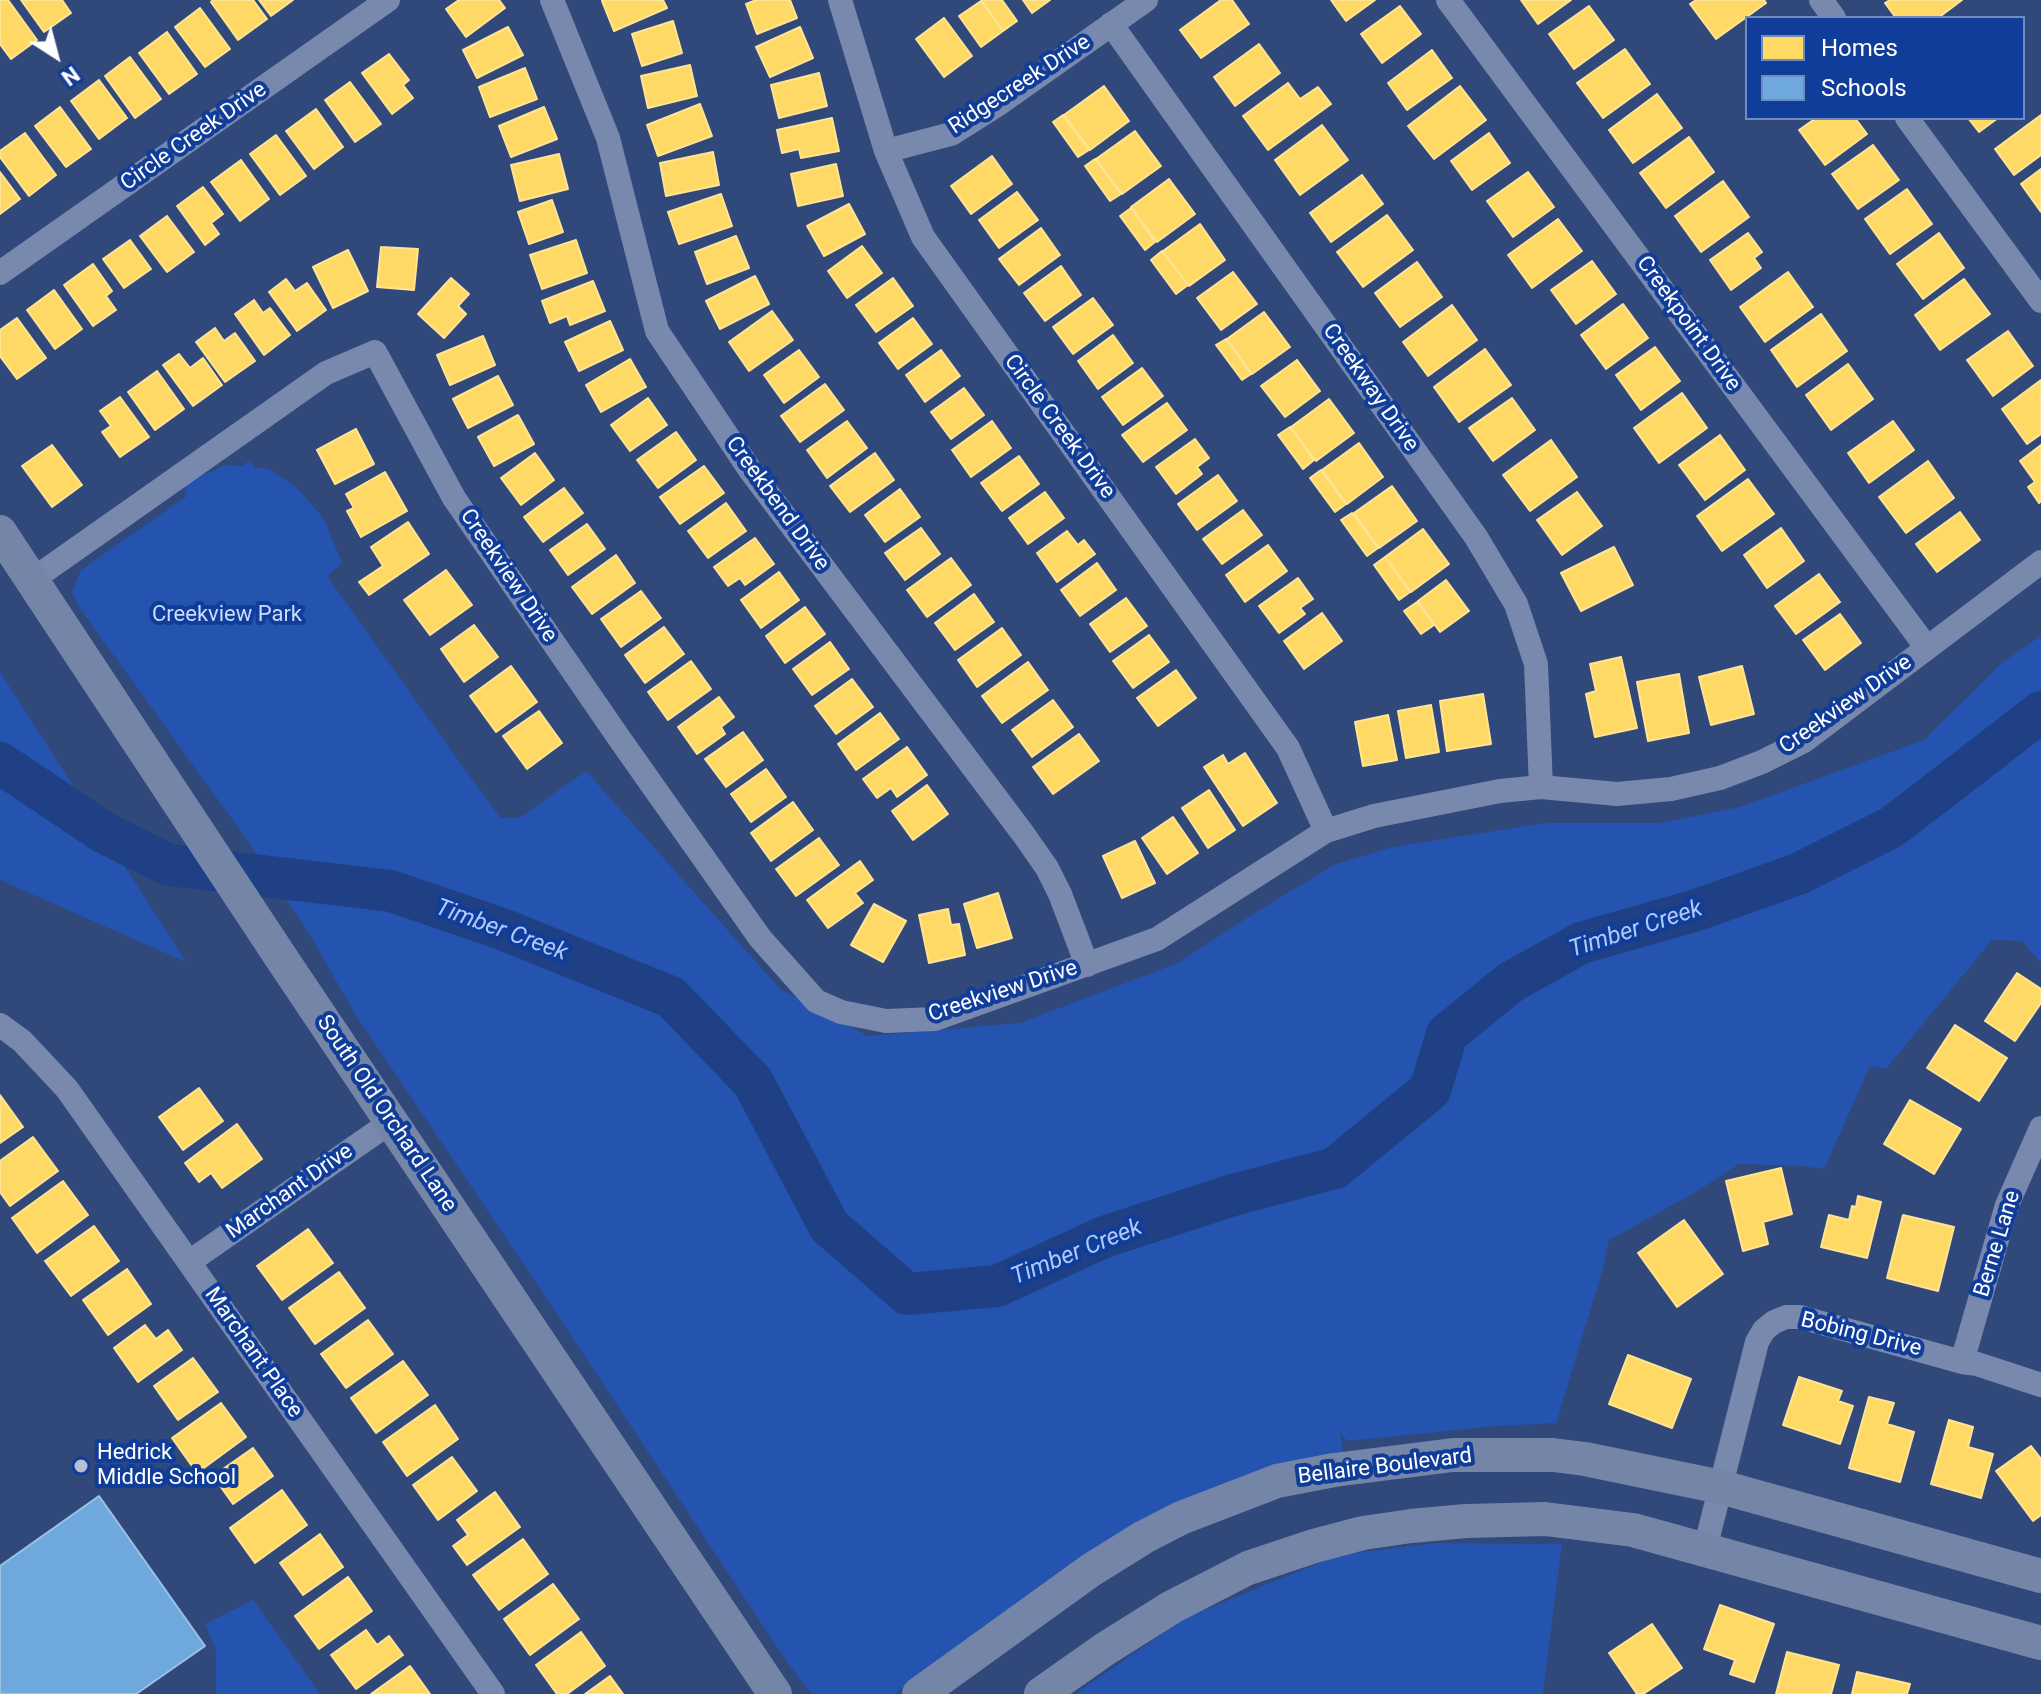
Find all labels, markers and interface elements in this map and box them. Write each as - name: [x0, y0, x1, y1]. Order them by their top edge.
- north arrow: [16, 16, 96, 96]
- legend: [1745, 16, 2025, 120]
- street label: Ridgecreek Drive: [944, 29, 1096, 141]
- text: Homes: [1821, 34, 1898, 62]
- text: N: [57, 61, 84, 90]
- text: Schools: [1821, 74, 1907, 102]
- street label: Circle Creek Drive: [116, 77, 272, 197]
- street label: Creekpoint Drive: [1630, 251, 1746, 397]
- street label: Creekway Drive: [1316, 319, 1424, 457]
- street label: Circle Creek Drive: [998, 350, 1120, 504]
- street label: Creekbend Drive: [719, 432, 835, 576]
- street label: Creekview Drive: [454, 504, 562, 648]
- park label: Creekview Park: [152, 602, 302, 628]
- street label: Creekview Drive: [1775, 650, 1917, 760]
- water label: Timber Creek: [431, 894, 571, 968]
- water label: Timber Creek: [1566, 895, 1706, 965]
- street label: Creekview Drive: [925, 955, 1081, 1029]
- street label: South Old Orchard Lane: [310, 1011, 462, 1217]
- street label: Marchant Drive: [222, 1139, 358, 1245]
- street label: Berne Lane: [1969, 1188, 2027, 1300]
- water label: Timber Creek: [1007, 1214, 1147, 1292]
- street label: Marchant Place: [198, 1283, 308, 1423]
- street label: Bobing Drive: [1798, 1307, 1924, 1363]
- place label: Hedrick Middle School: [97, 1440, 236, 1492]
- street label: Bellaire Boulevard: [1296, 1443, 1474, 1491]
- marker: Hedrick Middle School: [72, 1457, 90, 1475]

